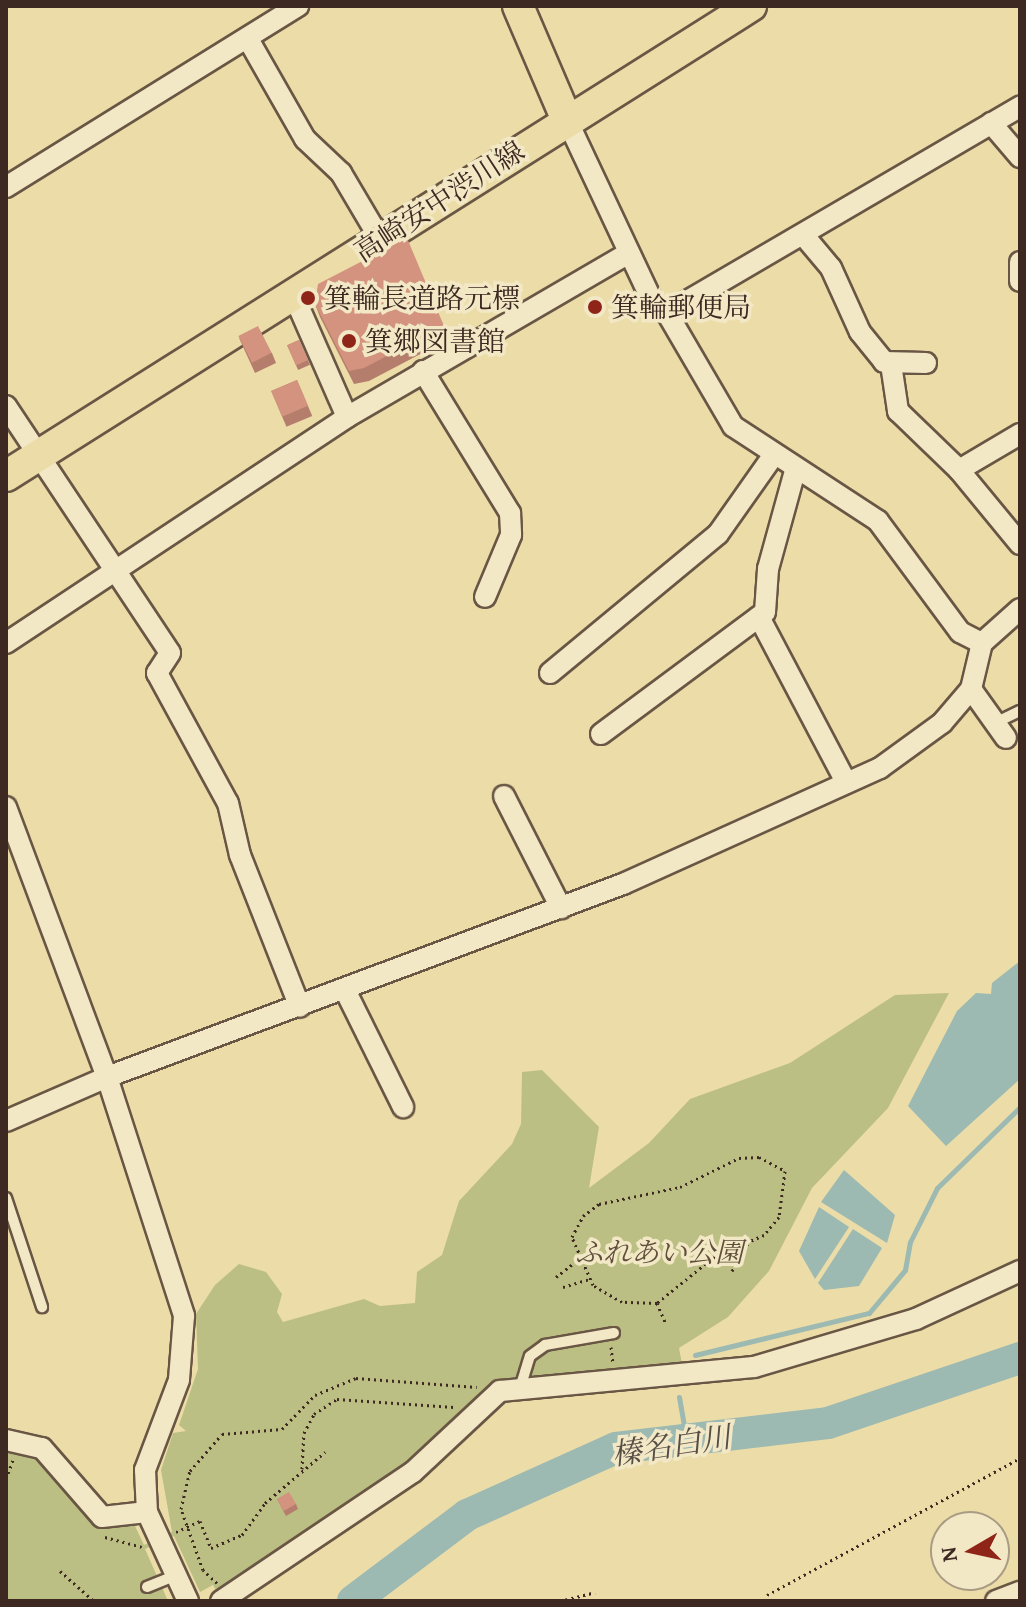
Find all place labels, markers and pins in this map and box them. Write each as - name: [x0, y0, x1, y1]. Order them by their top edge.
- place label: 箕輪長道路元標: [324, 281, 520, 315]
- marker: 箕輪長道路元標: [299, 289, 317, 307]
- place label: 箕輪郵便局: [611, 290, 751, 324]
- marker: 箕輪郵便局: [586, 298, 604, 316]
- place label: 箕郷図書館: [365, 324, 505, 358]
- marker: 箕郷図書館: [340, 332, 358, 350]

